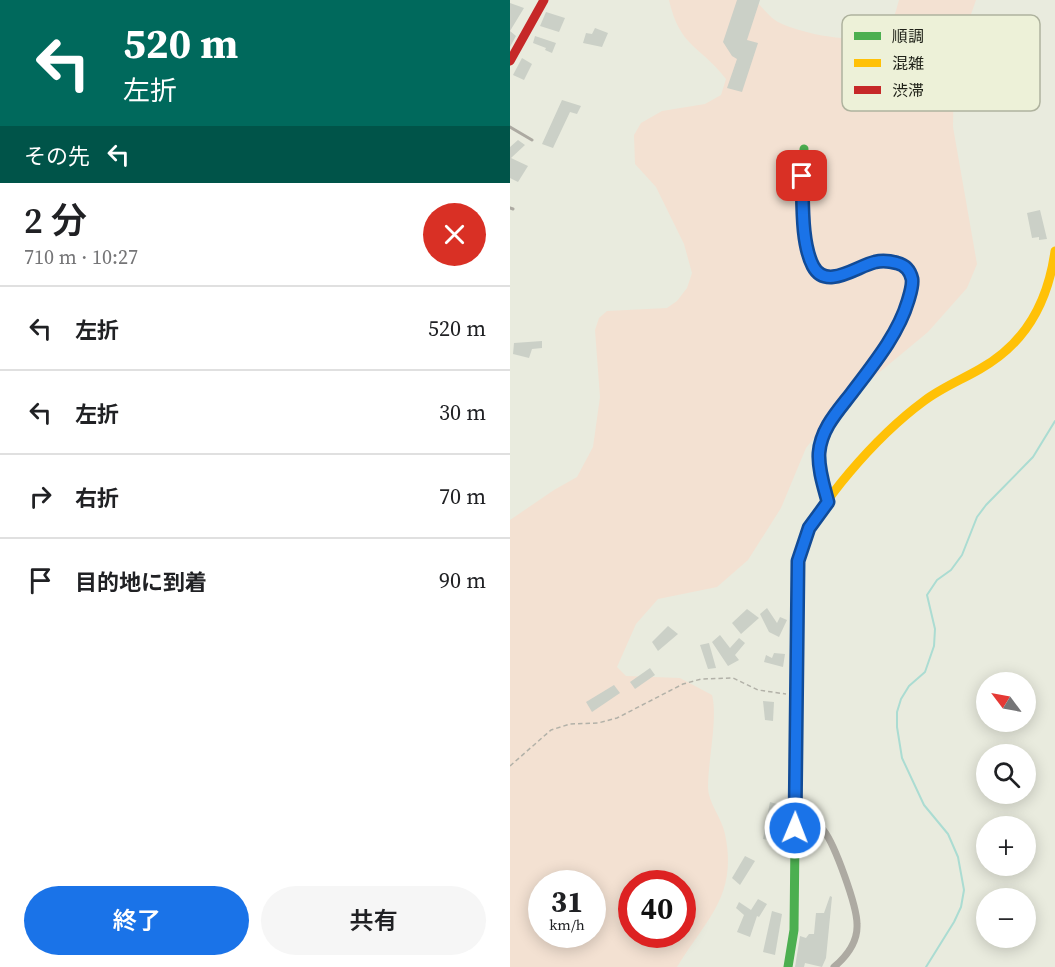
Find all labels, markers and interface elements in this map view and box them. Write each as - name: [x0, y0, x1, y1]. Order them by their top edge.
- text: 520 m: [123, 14, 238, 72]
- legend: [842, 15, 1040, 111]
- icon: left: [24, 24, 102, 102]
- text: 順調: [892, 25, 924, 47]
- text: 混雑: [892, 52, 924, 74]
- text: 左折: [123, 72, 177, 109]
- text: 渋滞: [892, 79, 924, 101]
- icon: left: [102, 138, 135, 171]
- text: その先: [24, 141, 90, 171]
- pin: [776, 150, 827, 201]
- icon: arrive: [785, 159, 818, 192]
- text: 2 分: [24, 196, 87, 245]
- button: close: [423, 203, 486, 266]
- text: 710 m · 10:27: [24, 243, 138, 271]
- icon: left: [24, 312, 57, 345]
- text: 520 m: [428, 313, 486, 343]
- text: 左折: [75, 315, 119, 345]
- icon: left: [24, 396, 57, 429]
- text: 30 m: [439, 397, 486, 427]
- text: 左折: [75, 399, 119, 429]
- icon: right: [24, 480, 57, 513]
- text: 70 m: [439, 481, 486, 511]
- text: 右折: [75, 483, 119, 513]
- icon: arrive: [24, 564, 57, 597]
- text: 90 m: [439, 565, 486, 595]
- text: 目的地に到着: [75, 567, 207, 597]
- north arrow: [976, 672, 1036, 732]
- map controls: [976, 672, 1036, 948]
- button: search: [976, 744, 1036, 804]
- position arrow: [763, 796, 827, 860]
- button: +: [976, 816, 1036, 876]
- speed limit sign: 40: [618, 870, 696, 948]
- text: 31: [551, 881, 583, 922]
- button: 終了: [24, 886, 249, 955]
- button: 共有: [261, 886, 486, 955]
- button: −: [976, 888, 1036, 948]
- text: km/h: [549, 914, 585, 935]

